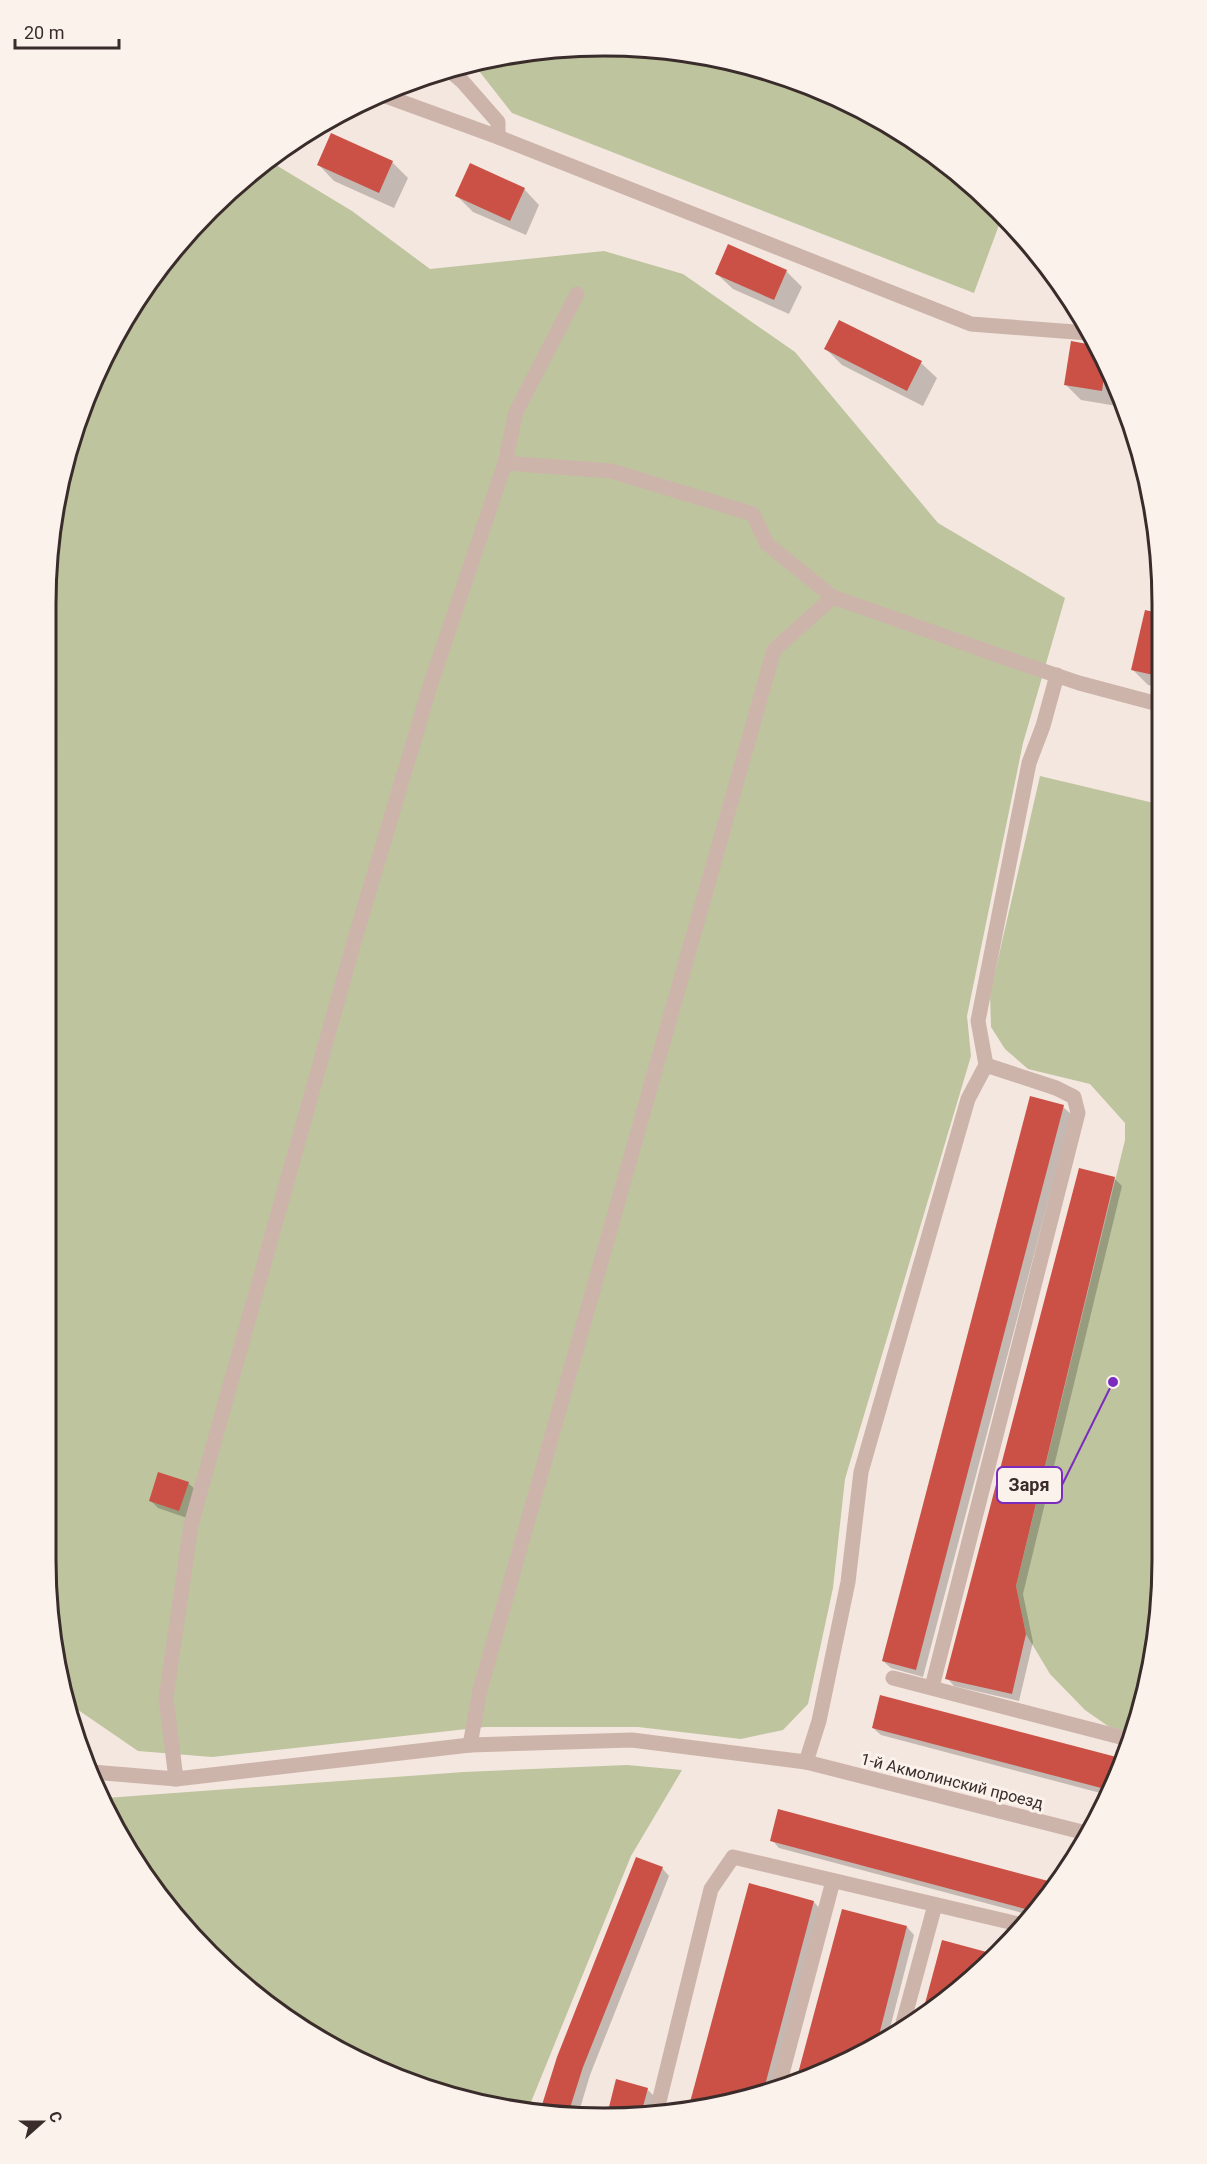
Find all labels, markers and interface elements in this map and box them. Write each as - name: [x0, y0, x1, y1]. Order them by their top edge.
- scale bar: [15, 12, 118, 50]
- text: 20 m: [24, 22, 64, 43]
- callout: Заря: [997, 1467, 1062, 1503]
- text: Заря: [1009, 1474, 1049, 1495]
- street label: 1-й Акмолинский проезд: [859, 1749, 1046, 1813]
- north arrow: [12, 2092, 72, 2152]
- text: С: [45, 2109, 66, 2125]

